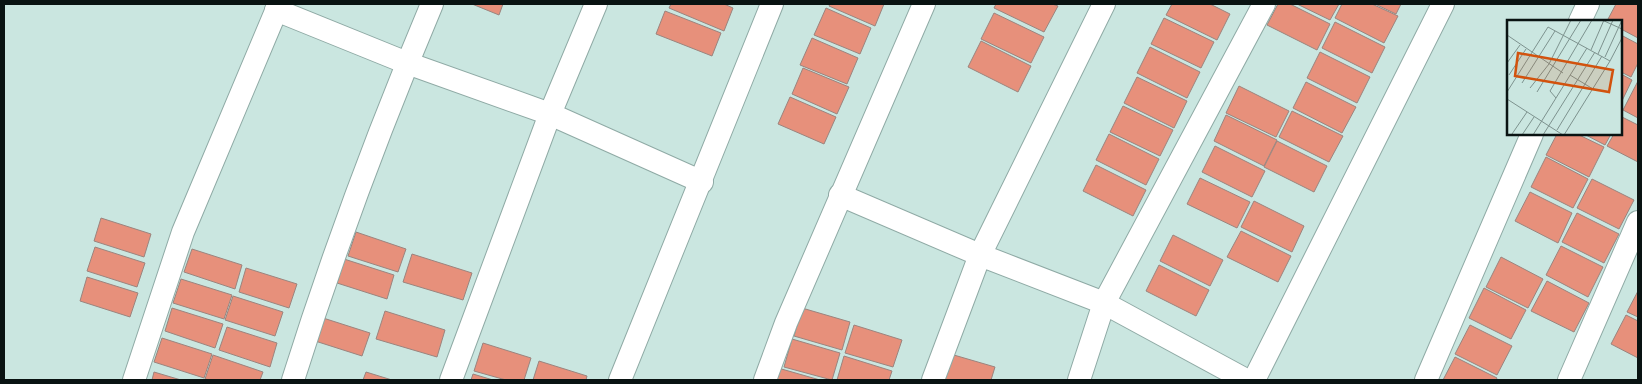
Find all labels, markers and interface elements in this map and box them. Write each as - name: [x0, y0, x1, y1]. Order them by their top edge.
- inset map: [1507, 20, 1622, 135]

